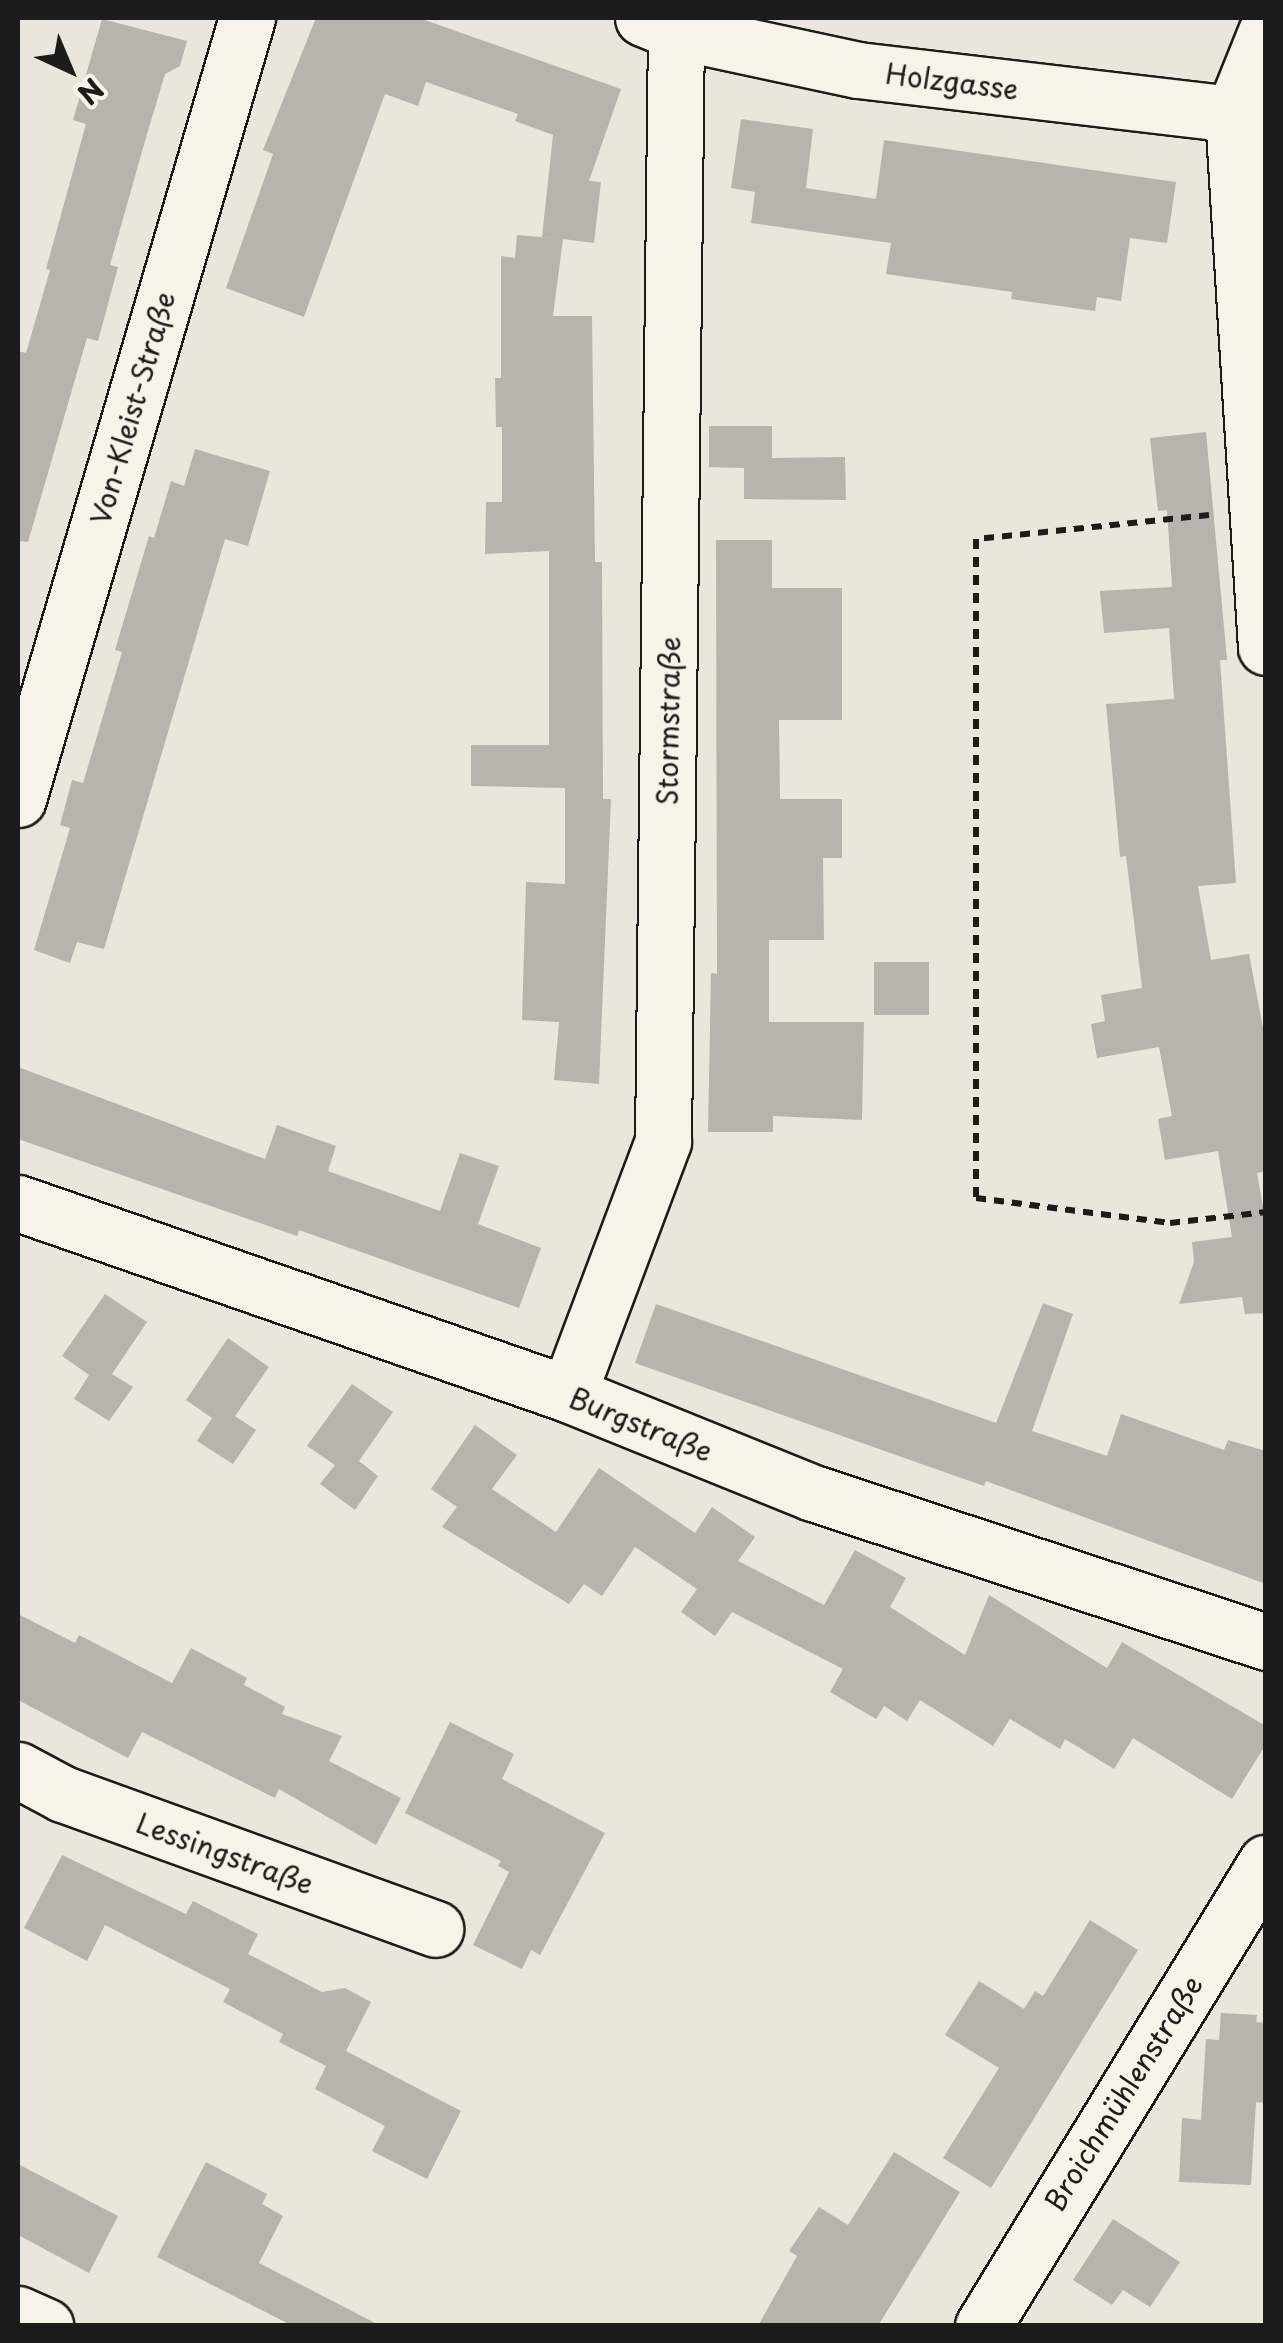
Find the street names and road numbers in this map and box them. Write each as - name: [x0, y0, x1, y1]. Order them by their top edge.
- street label: Holzgasse: [884, 56, 1020, 106]
- street label: Von-Kleist-Straße: [83, 288, 181, 528]
- street label: Stormstraße: [650, 636, 686, 806]
- street label: Burgstraße: [565, 1380, 717, 1468]
- street label: Lessingstraße: [132, 1805, 318, 1901]
- street label: Broichmühlenstraße: [1037, 1969, 1209, 2217]

